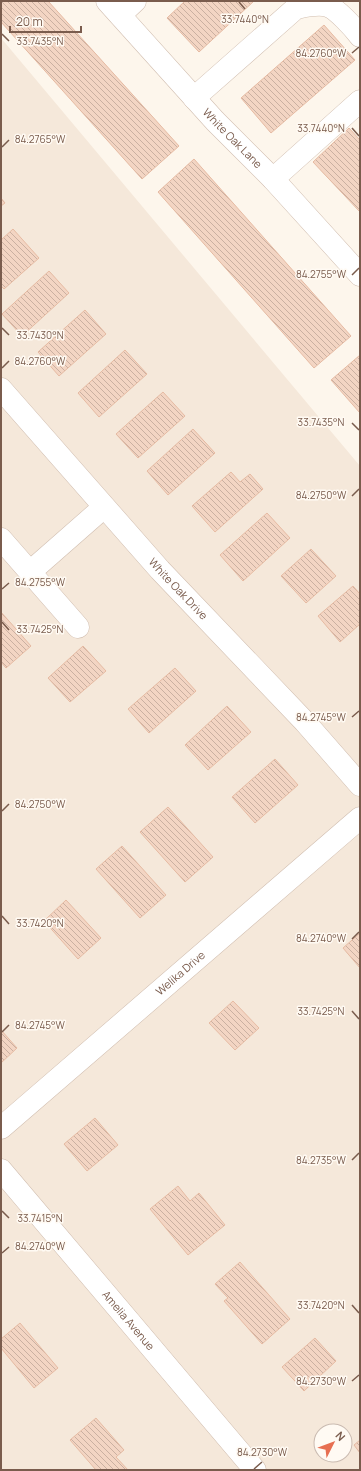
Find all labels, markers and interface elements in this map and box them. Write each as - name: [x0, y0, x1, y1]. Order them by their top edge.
- scale bar: [10, 8, 81, 34]
- text: 33.7440°N: [221, 12, 269, 26]
- text: 20 m: [16, 13, 43, 30]
- text: 33.7435°N: [17, 34, 64, 48]
- text: 84.2760°W: [296, 46, 347, 60]
- street label: White Oak Lane: [200, 105, 266, 172]
- text: 33.7440°N: [297, 121, 345, 135]
- text: 84.2765°W: [15, 132, 66, 146]
- text: 84.2755°W: [296, 267, 347, 281]
- text: 33.7430°N: [16, 328, 64, 342]
- text: 84.2760°W: [15, 354, 66, 368]
- text: 33.7435°N: [298, 415, 345, 429]
- text: 84.2750°W: [296, 488, 347, 502]
- street label: White Oak Drive: [146, 554, 212, 623]
- text: 84.2755°W: [15, 575, 66, 589]
- text: 33.7425°N: [17, 622, 64, 636]
- text: 84.2745°W: [296, 710, 347, 724]
- text: 84.2750°W: [15, 797, 66, 811]
- text: 33.7420°N: [16, 916, 64, 930]
- text: 84.2740°W: [296, 931, 347, 945]
- street label: Welika Drive: [152, 947, 208, 998]
- text: 33.7425°N: [298, 1004, 345, 1018]
- text: 84.2745°W: [15, 1018, 66, 1032]
- text: 84.2735°W: [296, 1153, 347, 1167]
- text: 33.7415°N: [17, 1211, 63, 1225]
- text: 84.2740°W: [15, 1239, 66, 1253]
- street label: Amelia Avenue: [99, 1287, 159, 1353]
- text: 33.7420°N: [297, 1298, 345, 1312]
- text: 84.2730°W: [296, 1374, 347, 1388]
- north arrow: [313, 1423, 353, 1463]
- text: N: [333, 1428, 349, 1444]
- text: 84.2730°W: [237, 1445, 288, 1459]

